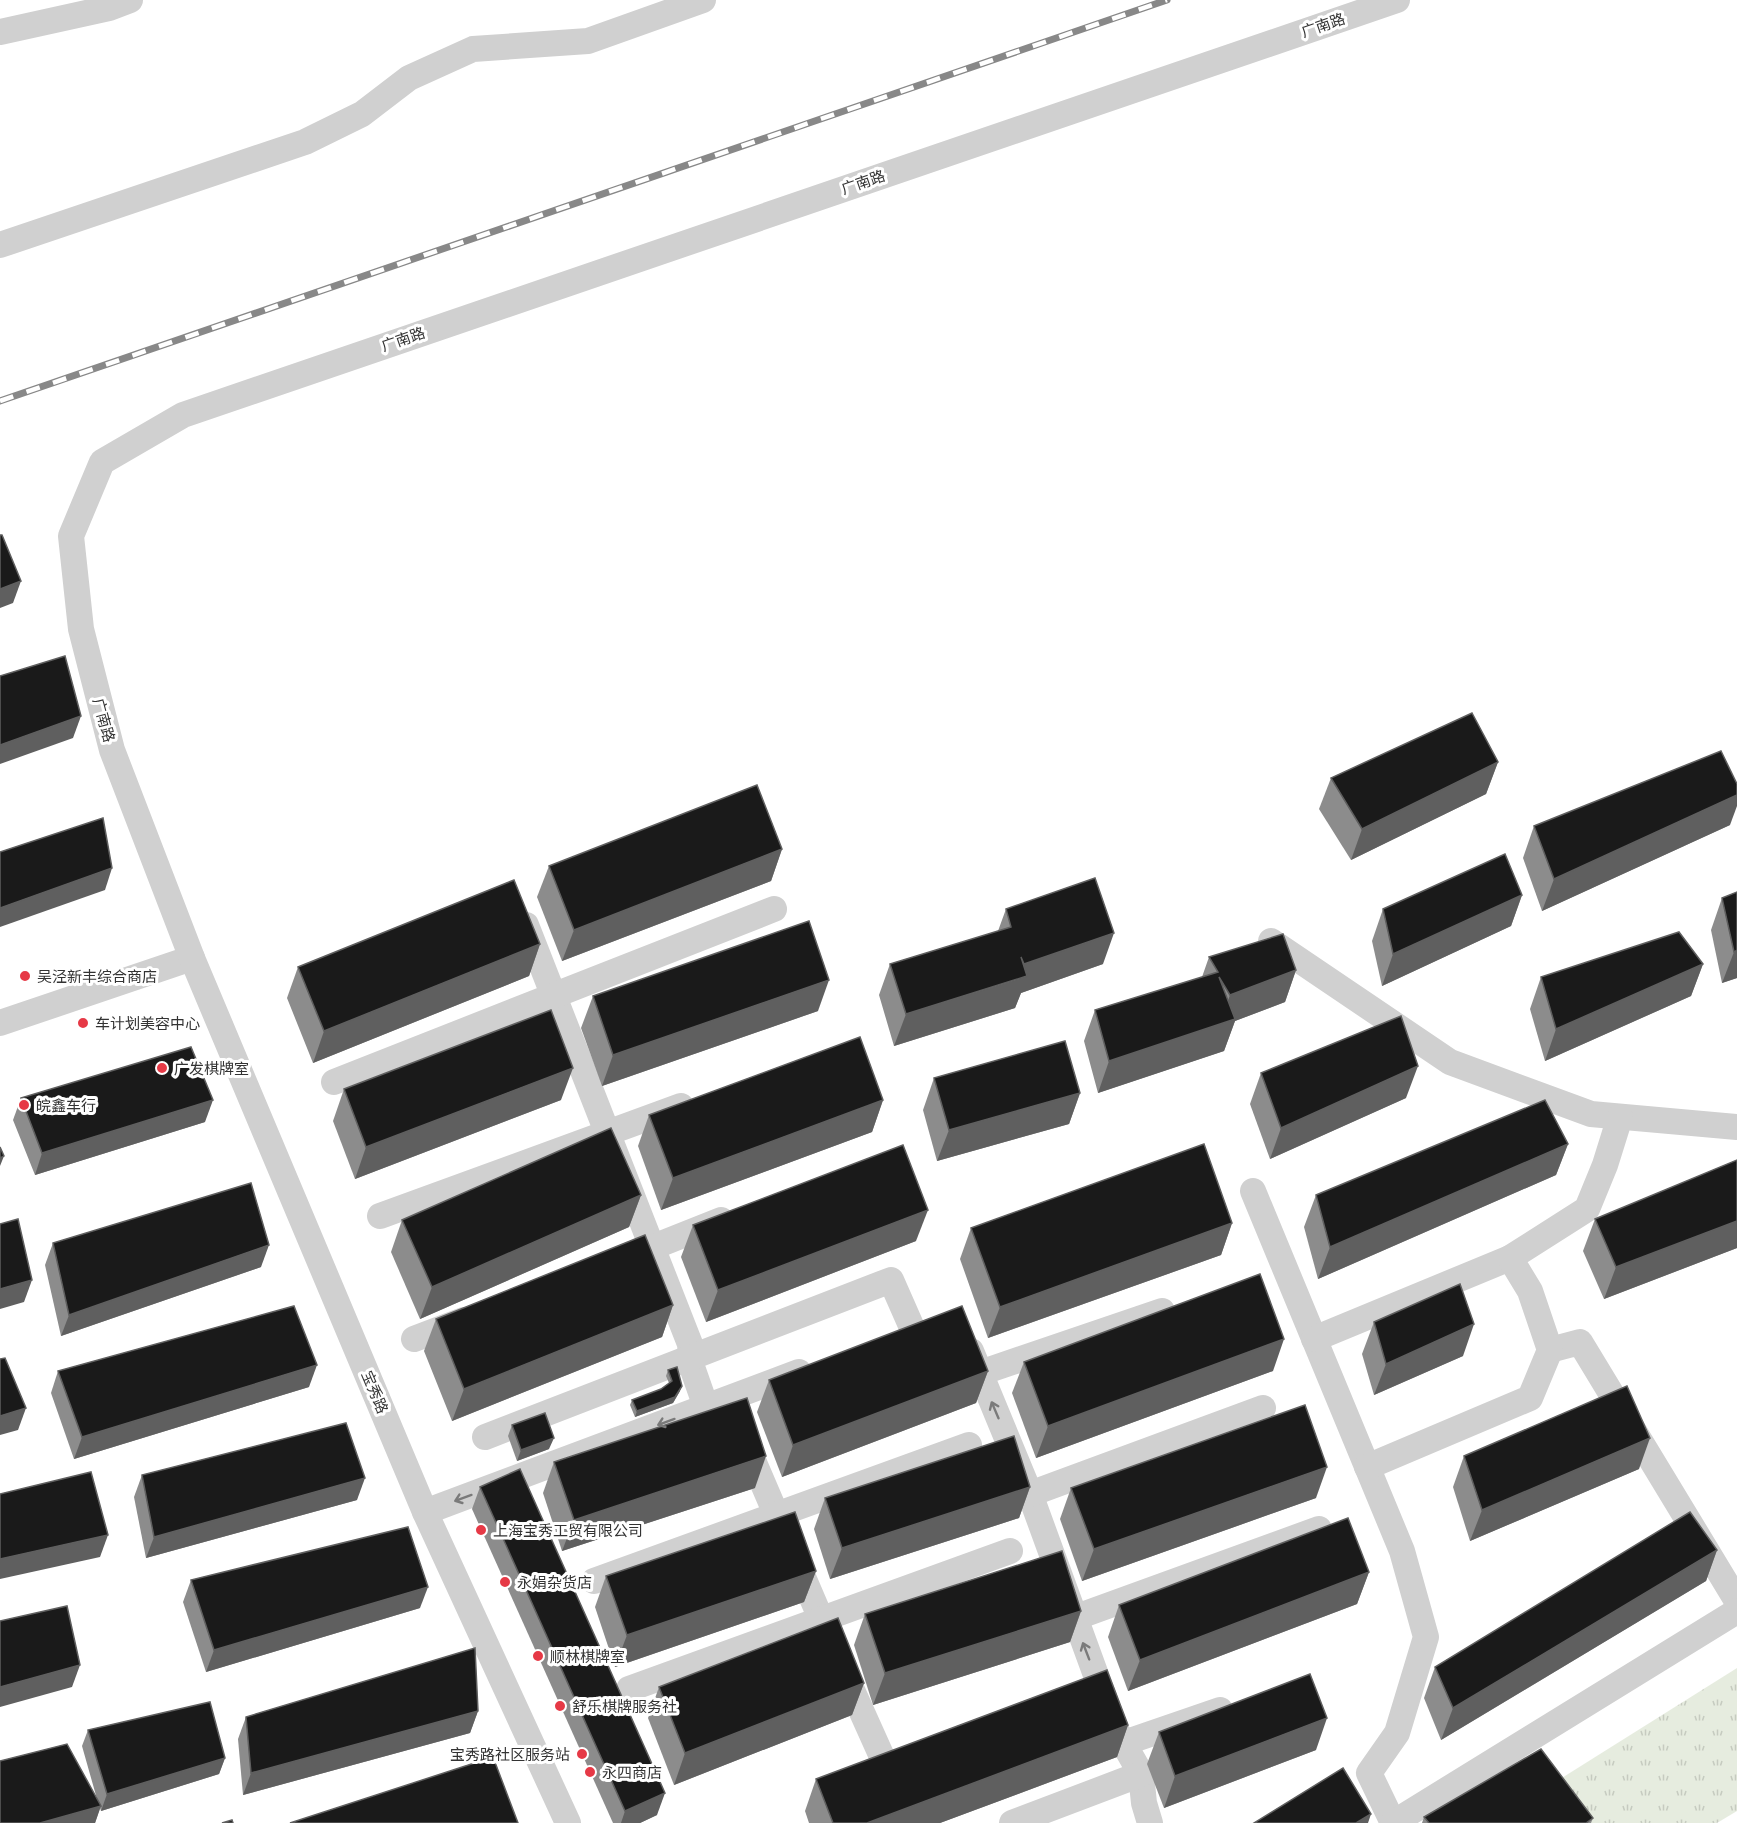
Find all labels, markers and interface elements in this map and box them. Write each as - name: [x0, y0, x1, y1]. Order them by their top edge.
- street label: 广南路: [1299, 9, 1347, 41]
- street label: 广南路: [839, 166, 887, 198]
- street label: 广南路: [379, 323, 427, 355]
- street label: 广南路: [89, 696, 119, 744]
- place label: 吴泾新丰综合商店: [37, 967, 157, 986]
- marker: 吴泾新丰综合商店: [18, 969, 32, 983]
- place label: 车计划美容中心: [95, 1014, 200, 1033]
- marker: 车计划美容中心: [76, 1016, 90, 1030]
- place label: 广发棋牌室: [174, 1059, 249, 1078]
- marker: 广发棋牌室: [155, 1061, 169, 1075]
- place label: 皖鑫车行: [36, 1096, 96, 1115]
- marker: 皖鑫车行: [17, 1098, 31, 1112]
- street label: 宝秀路: [357, 1368, 393, 1416]
- one-way arrow: [989, 1401, 1000, 1420]
- one-way arrow: [657, 1418, 676, 1429]
- one-way arrow: [455, 1493, 473, 1504]
- place label: 上海宝秀工贸有限公司: [493, 1521, 643, 1540]
- marker: 上海宝秀工贸有限公司: [474, 1523, 488, 1537]
- place label: 永娟杂货店: [517, 1573, 592, 1592]
- marker: 永娟杂货店: [498, 1575, 512, 1589]
- one-way arrow: [1080, 1642, 1091, 1661]
- place label: 顺林棋牌室: [550, 1647, 625, 1666]
- marker: 顺林棋牌室: [531, 1649, 545, 1663]
- place label: 舒乐棋牌服务社: [572, 1697, 677, 1716]
- marker: 舒乐棋牌服务社: [553, 1699, 567, 1713]
- place label: 宝秀路社区服务站: [450, 1745, 570, 1764]
- marker: 宝秀路社区服务站: [575, 1747, 589, 1761]
- place label: 永四商店: [602, 1763, 662, 1782]
- marker: 永四商店: [583, 1765, 597, 1779]

